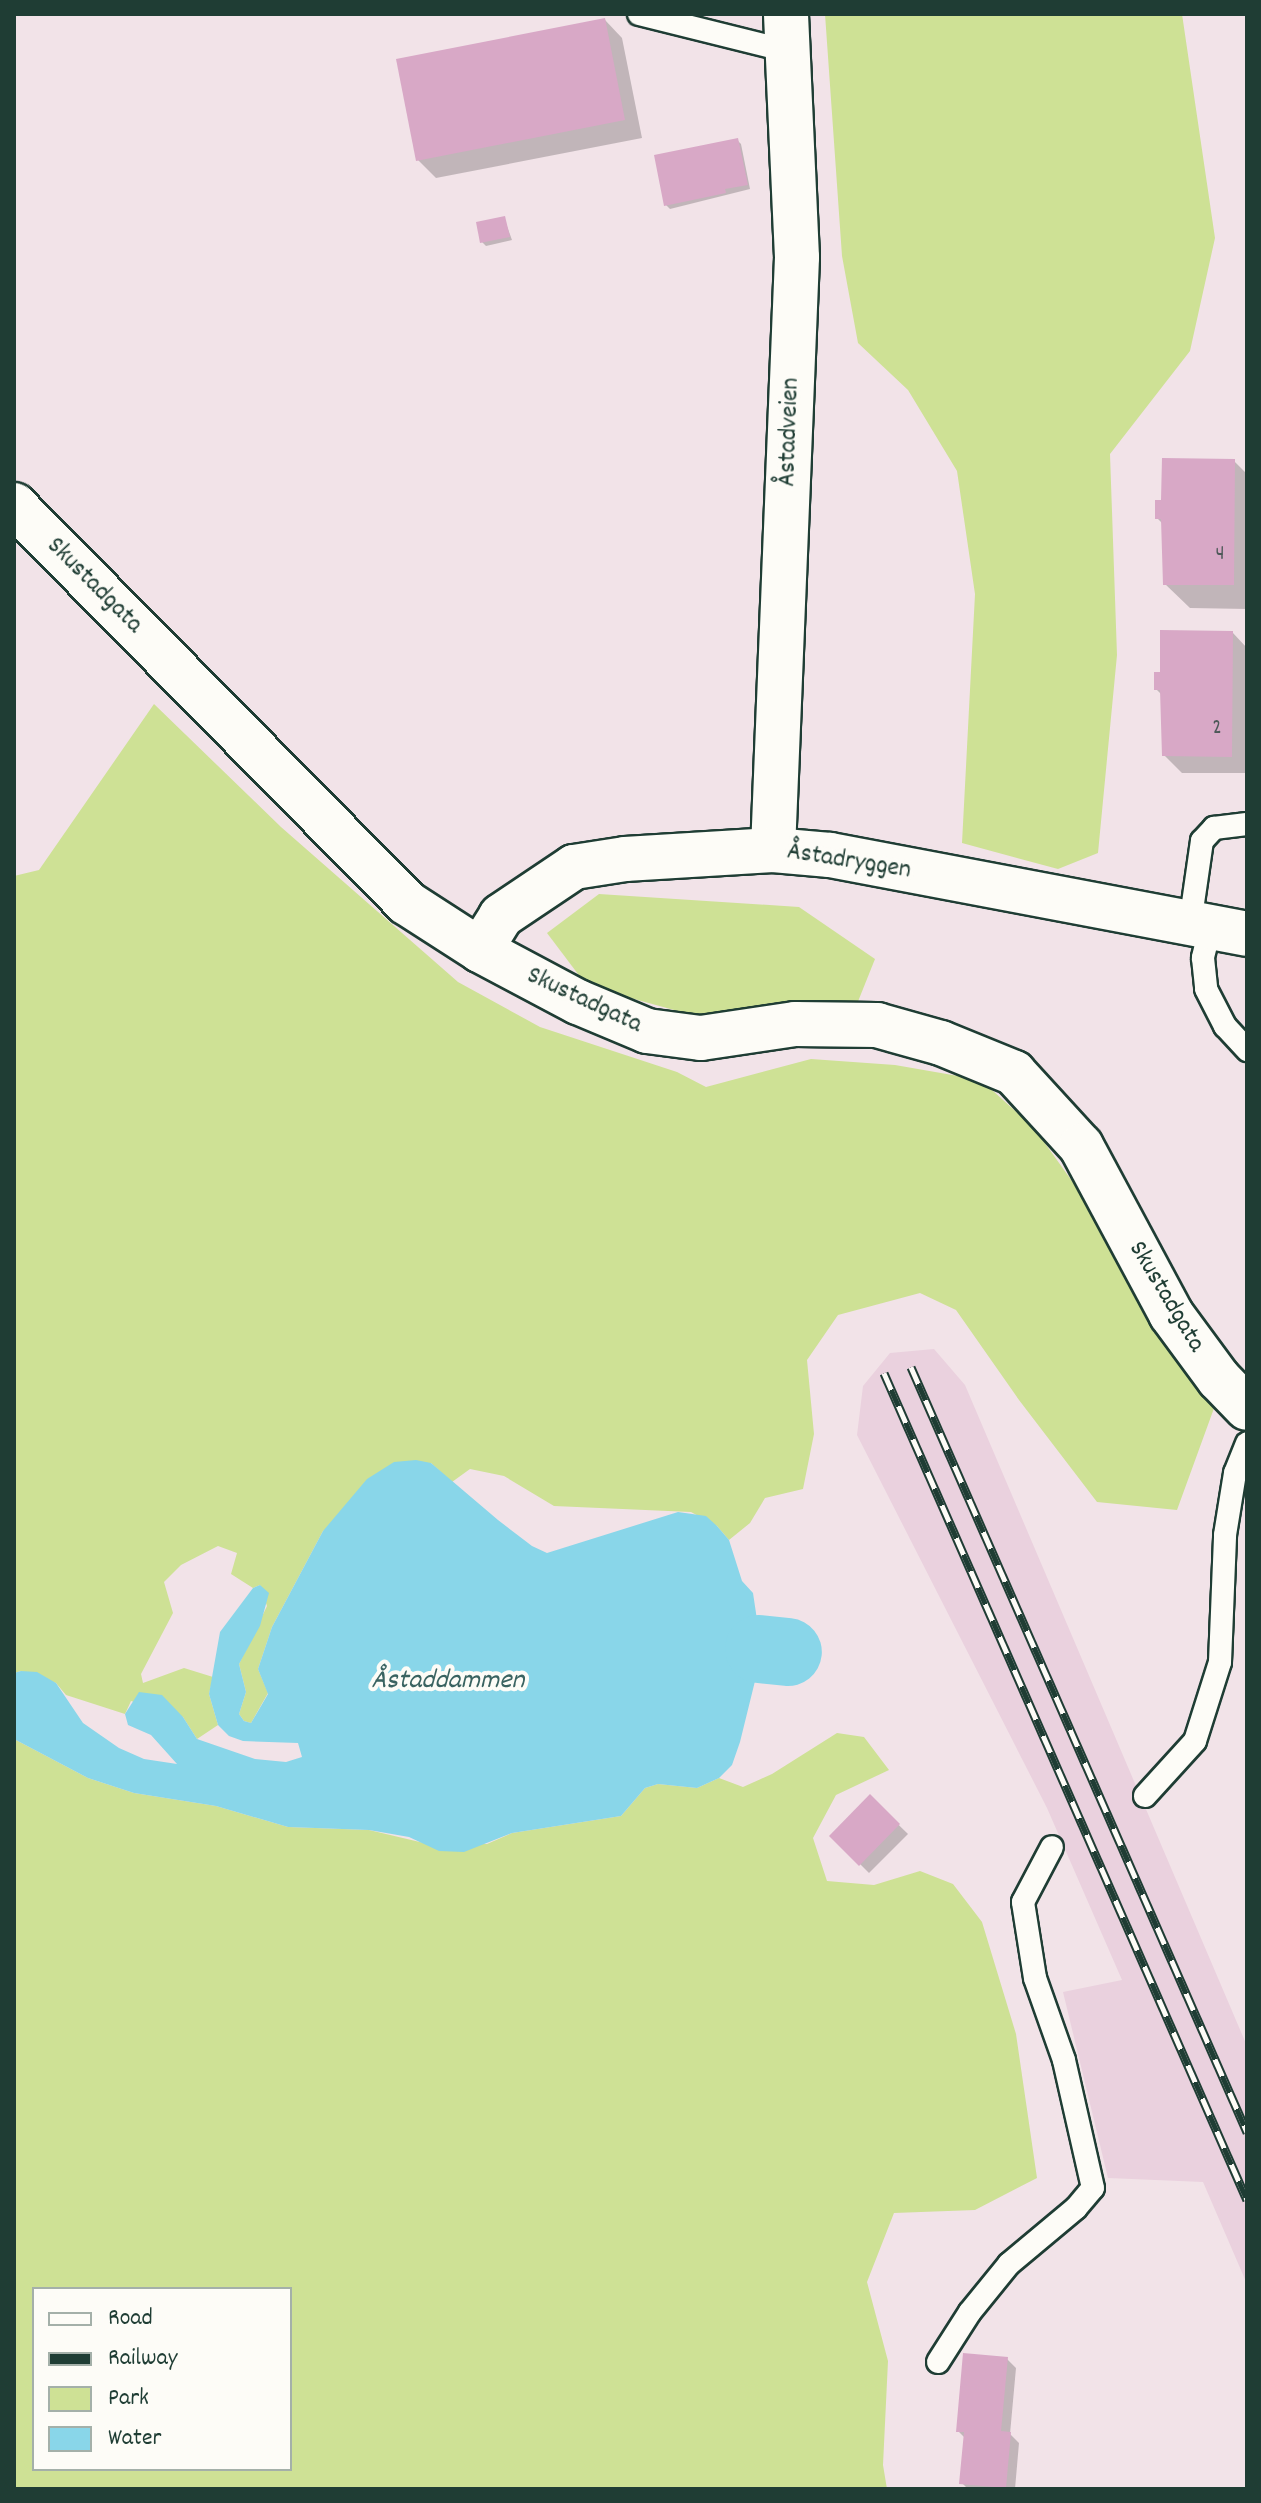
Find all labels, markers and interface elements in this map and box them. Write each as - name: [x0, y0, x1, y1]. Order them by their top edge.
- street label: Åstadveien: [773, 377, 807, 487]
- street label: Skustadgata: [39, 531, 149, 641]
- house number: 4: [1215, 542, 1225, 568]
- house number: 2: [1212, 716, 1222, 742]
- street label: Åstadryggen: [785, 837, 913, 887]
- street label: Skustadgata: [521, 961, 647, 1041]
- street label: Skustadgata: [1121, 1236, 1211, 1358]
- water label: Åstaddammen: [372, 1665, 524, 1699]
- legend: [32, 2287, 292, 2471]
- text: Road: [108, 2302, 153, 2336]
- text: Railway: [108, 2342, 177, 2376]
- text: Park: [108, 2382, 149, 2416]
- text: Water: [108, 2422, 161, 2456]

